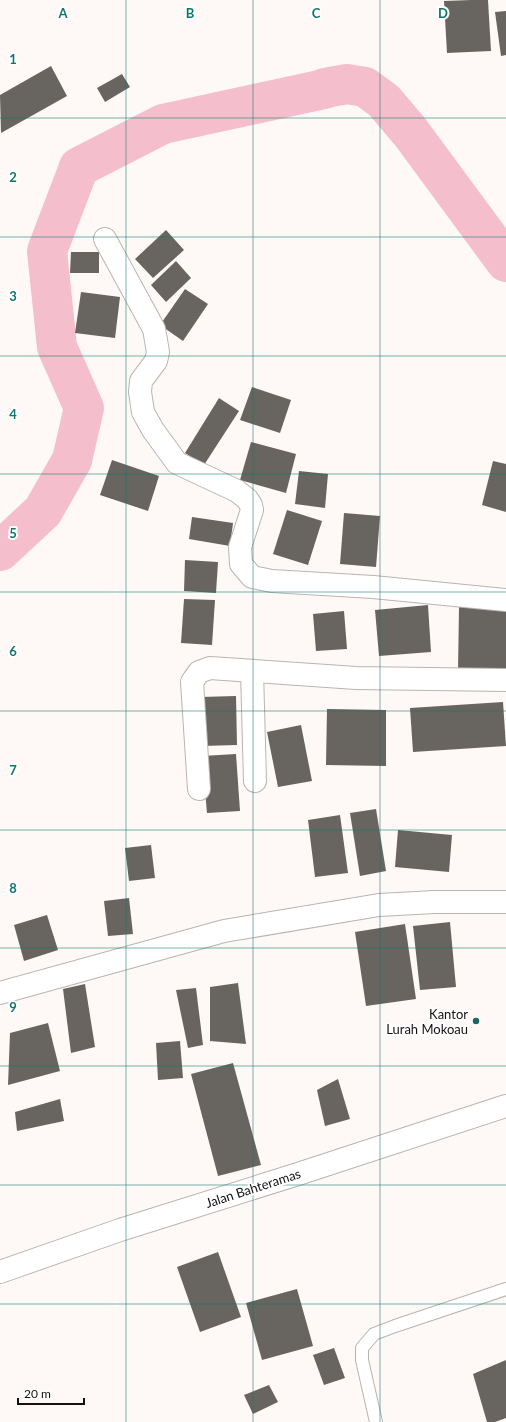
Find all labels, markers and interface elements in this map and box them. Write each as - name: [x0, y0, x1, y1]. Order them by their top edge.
- text: A: [57, 5, 68, 21]
- text: B: [186, 5, 195, 21]
- text: C: [312, 5, 321, 21]
- text: D: [438, 5, 448, 21]
- text: 1: [9, 51, 17, 67]
- text: 2: [9, 169, 17, 185]
- text: 3: [9, 288, 17, 304]
- text: 4: [9, 406, 17, 422]
- text: 5: [9, 525, 17, 541]
- text: 6: [9, 643, 17, 659]
- text: 7: [9, 762, 17, 778]
- text: 8: [9, 880, 17, 896]
- text: 9: [9, 999, 17, 1015]
- place label: Kantor Lurah Mokoau: [386, 1006, 468, 1037]
- marker: Kantor Lurah Mokoau: [471, 1016, 481, 1026]
- street label: Jalan Bahteramas: [203, 1165, 303, 1211]
- scale bar: [18, 1380, 84, 1406]
- text: 20 m: [24, 1386, 51, 1401]

